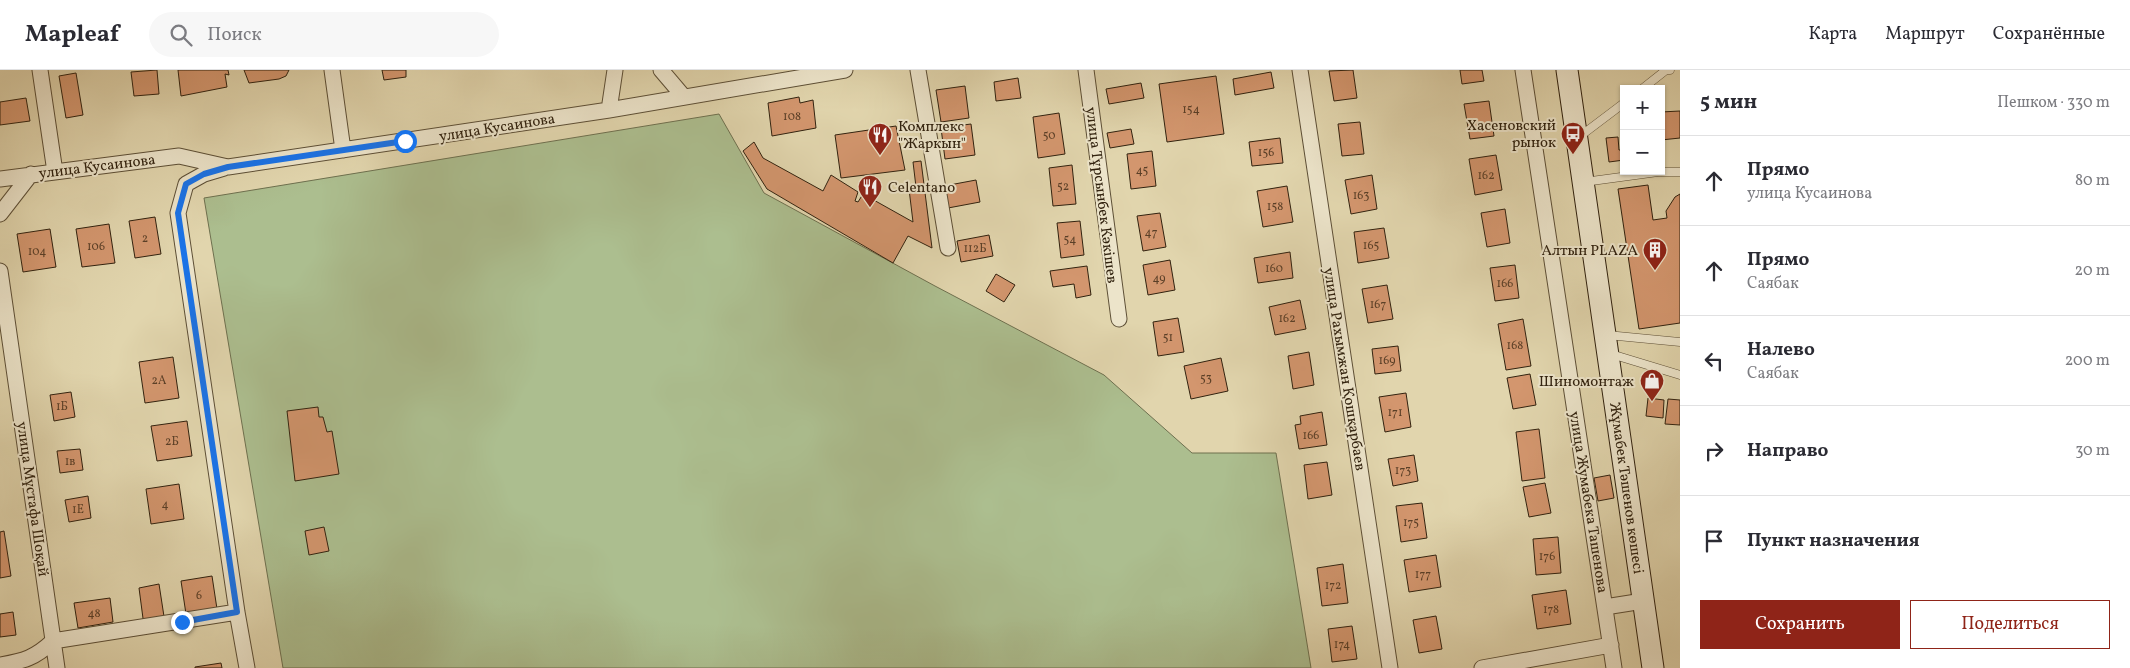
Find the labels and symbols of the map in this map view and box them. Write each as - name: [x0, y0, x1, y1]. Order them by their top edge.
- house number: 154: [1182, 102, 1200, 118]
- street label: улица Тұрсынбек Кәкішев: [1079, 106, 1122, 285]
- street label: улица Кусаинова: [438, 109, 557, 148]
- house number: 108: [783, 109, 801, 125]
- place label: Хасеновский рынок: [1467, 116, 1556, 154]
- place label: Комплекс "Жаркын": [898, 117, 966, 155]
- bus stop icon: Хасеновский рынок: [1560, 121, 1586, 155]
- restaurant icon: Комплекс "Жаркын": [867, 122, 893, 156]
- house number: 50: [1043, 128, 1055, 144]
- route start: [394, 130, 417, 153]
- house number: 156: [1258, 145, 1274, 161]
- street label: улица Кусаинова: [38, 150, 157, 185]
- house number: 45: [1136, 163, 1149, 179]
- house number: 162: [1477, 168, 1495, 184]
- restaurant icon: Celentano: [857, 174, 883, 208]
- place label: Celentano: [888, 178, 955, 199]
- house number: 52: [1057, 179, 1069, 195]
- house number: 163: [1353, 188, 1369, 204]
- house number: 158: [1267, 199, 1283, 215]
- house number: 47: [1145, 225, 1158, 241]
- house number: 2: [142, 231, 148, 247]
- house number: 54: [1064, 232, 1076, 248]
- building icon: Алтын PLAZA: [1642, 237, 1668, 271]
- house number: 165: [1363, 238, 1379, 254]
- house number: 106: [87, 239, 105, 255]
- house number: 112Б: [963, 241, 987, 257]
- place label: Алтын PLAZA: [1541, 241, 1638, 262]
- house number: 104: [28, 244, 46, 260]
- house number: 160: [1265, 261, 1283, 277]
- street label: улица Рахымжан Қошқарбаев: [1317, 266, 1370, 472]
- house number: 49: [1152, 271, 1166, 287]
- house number: 166: [1497, 276, 1513, 292]
- house number: 167: [1370, 297, 1386, 313]
- house number: 162: [1278, 311, 1296, 327]
- house number: 51: [1163, 330, 1173, 346]
- house number: 168: [1507, 338, 1523, 354]
- house number: 169: [1379, 353, 1395, 369]
- shop icon: Шиномонтаж: [1639, 368, 1665, 402]
- house number: 53: [1200, 371, 1212, 387]
- place label: Шиномонтаж: [1539, 372, 1634, 393]
- house number: 2А: [152, 373, 167, 389]
- house number: 1Б: [56, 399, 68, 415]
- street label: Жұмабек Тәшенов көшесі: [1603, 401, 1648, 575]
- house number: 171: [1387, 405, 1403, 421]
- street label: улица Жумабека Ташенова: [1563, 410, 1612, 595]
- street label: улица Мұстафа Шоқай: [10, 420, 53, 578]
- house number: 166: [1303, 428, 1319, 444]
- house number: 2Б: [165, 434, 179, 450]
- house number: 1в: [65, 454, 75, 470]
- house number: 173: [1395, 463, 1411, 479]
- house number: 4: [161, 497, 169, 513]
- house number: 1Е: [72, 502, 84, 518]
- house number: 175: [1403, 515, 1419, 531]
- house number: 176: [1539, 549, 1555, 565]
- house number: 177: [1415, 567, 1431, 583]
- house number: 172: [1325, 578, 1341, 594]
- house number: 6: [196, 588, 202, 604]
- house number: 178: [1543, 602, 1559, 618]
- house number: 48: [87, 606, 101, 622]
- route end: [171, 611, 194, 634]
- house number: 174: [1334, 637, 1350, 653]

